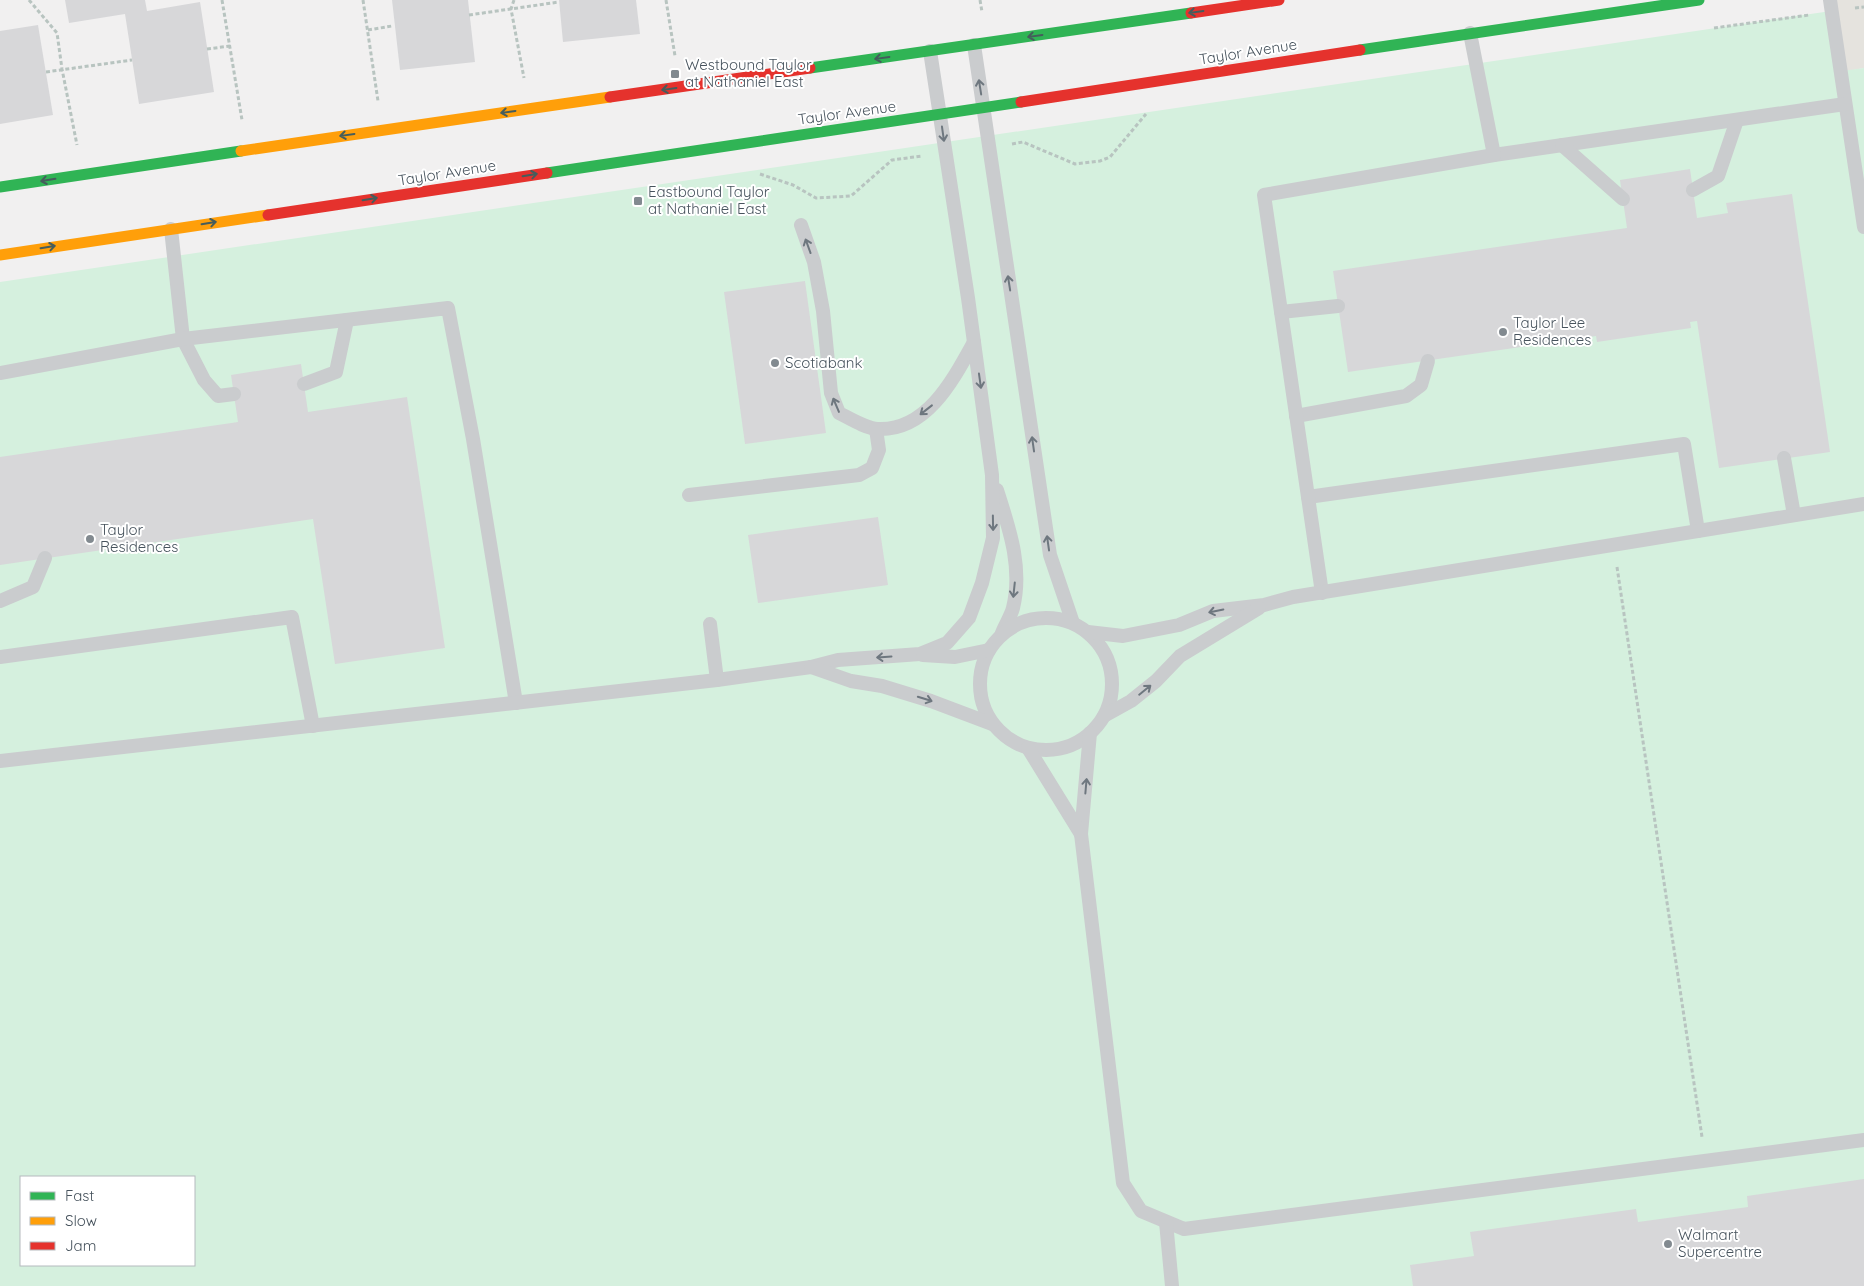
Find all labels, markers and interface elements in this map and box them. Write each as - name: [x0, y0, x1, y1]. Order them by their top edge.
- one-way arrow: [1188, 8, 1204, 18]
- one-way arrow: [1027, 31, 1043, 41]
- street label: Taylor Avenue: [1198, 34, 1298, 69]
- one-way arrow: [874, 54, 890, 64]
- place label: Westbound Taylor at Nathaniel East: [685, 55, 812, 91]
- marker: Westbound Taylor at Nathaniel East: [669, 68, 681, 80]
- one-way arrow: [975, 80, 985, 96]
- one-way arrow: [661, 84, 677, 94]
- street label: Taylor Avenue: [797, 96, 897, 129]
- one-way arrow: [501, 107, 517, 117]
- one-way arrow: [938, 126, 948, 142]
- one-way arrow: [340, 130, 356, 140]
- street label: Taylor Avenue: [397, 155, 497, 190]
- one-way arrow: [522, 170, 538, 180]
- one-way arrow: [40, 175, 56, 185]
- place label: Eastbound Taylor at Nathaniel East: [648, 182, 770, 218]
- one-way arrow: [361, 194, 377, 204]
- marker: Eastbound Taylor at Nathaniel East: [632, 195, 644, 207]
- one-way arrow: [201, 218, 217, 228]
- one-way arrow: [803, 239, 812, 254]
- one-way arrow: [40, 242, 56, 252]
- one-way arrow: [1004, 275, 1014, 291]
- place label: Taylor Lee Residences: [1513, 313, 1591, 349]
- marker: Taylor Lee Residences: [1497, 326, 1509, 338]
- place label: Scotiabank: [785, 353, 863, 372]
- marker: Scotiabank: [769, 357, 781, 369]
- one-way arrow: [975, 373, 985, 389]
- one-way arrow: [831, 398, 840, 413]
- one-way arrow: [919, 405, 933, 415]
- one-way arrow: [1028, 436, 1038, 452]
- one-way arrow: [988, 515, 998, 531]
- place label: Taylor Residences: [100, 520, 178, 556]
- marker: Taylor Residences: [84, 533, 96, 545]
- one-way arrow: [1043, 535, 1053, 551]
- one-way arrow: [1010, 581, 1019, 597]
- one-way arrow: [1209, 607, 1225, 616]
- one-way arrow: [876, 652, 892, 661]
- one-way arrow: [1138, 685, 1151, 696]
- one-way arrow: [916, 694, 932, 704]
- one-way arrow: [1081, 778, 1090, 794]
- legend: [20, 1176, 195, 1266]
- text: Fast: [65, 1186, 94, 1205]
- text: Slow: [65, 1211, 97, 1230]
- place label: Walmart Supercentre: [1678, 1225, 1762, 1261]
- text: Jam: [65, 1236, 96, 1255]
- marker: Walmart Supercentre: [1662, 1238, 1674, 1250]

